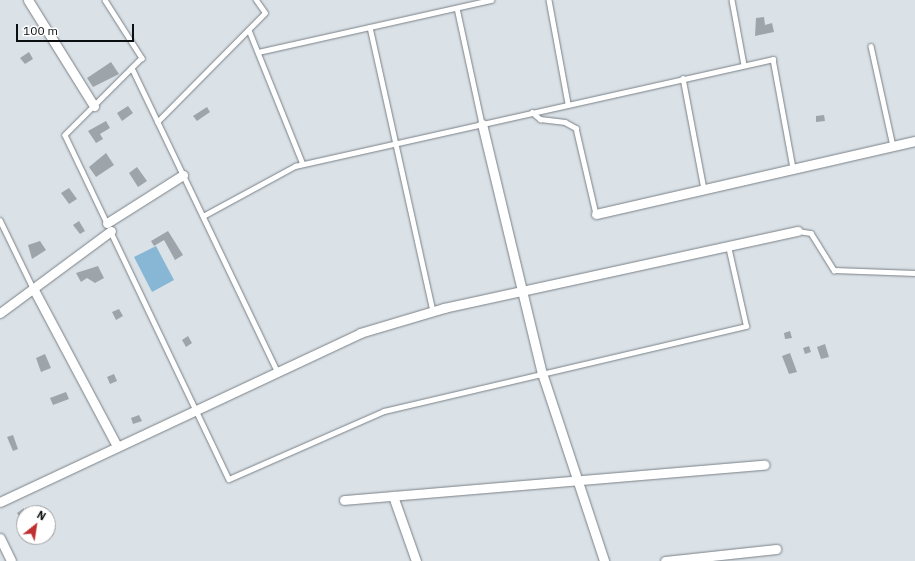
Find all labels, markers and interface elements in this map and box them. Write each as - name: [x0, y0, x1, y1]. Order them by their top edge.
- scale bar: [18, 16, 136, 42]
- text: 100 m: [23, 23, 58, 38]
- north arrow: [16, 505, 56, 545]
- text: N: [35, 507, 48, 524]

